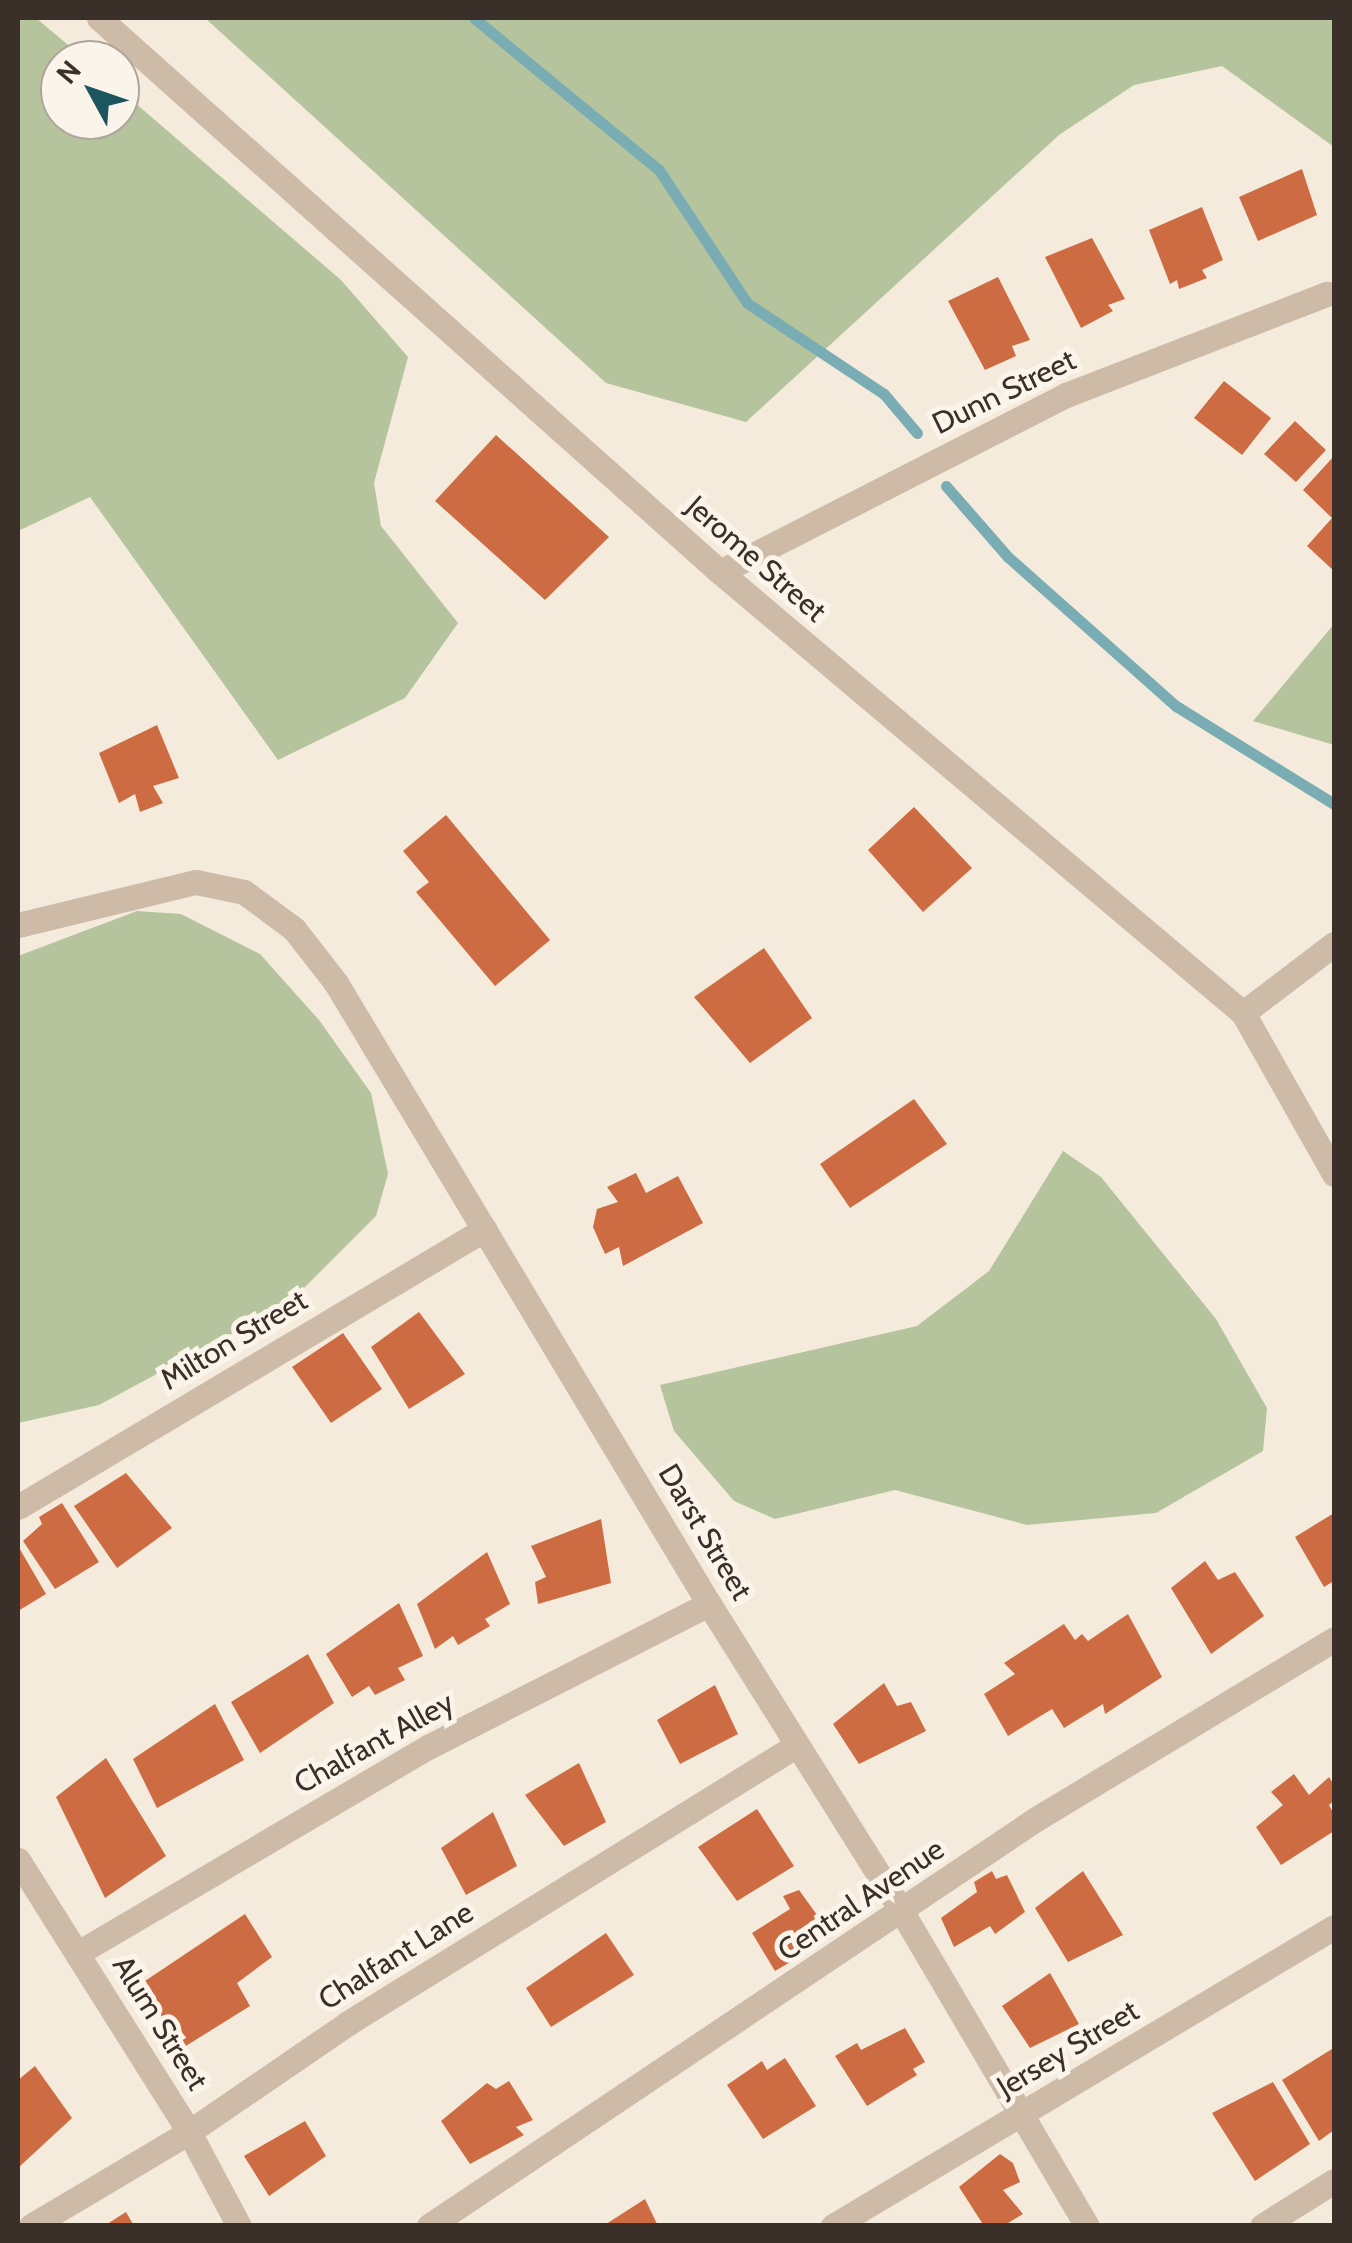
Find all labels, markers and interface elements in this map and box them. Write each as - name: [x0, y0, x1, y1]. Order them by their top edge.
- north arrow: [40, 40, 140, 140]
- text: N: [49, 53, 88, 91]
- street label: Dunn Street: [927, 342, 1081, 442]
- street label: Jerome Street: [679, 488, 833, 630]
- street label: Milton Street: [154, 1282, 314, 1398]
- street label: Darst Street: [650, 1458, 760, 1606]
- street label: Chalfant Alley: [288, 1684, 460, 1802]
- street label: Central Avenue: [771, 1831, 951, 1969]
- street label: Chalfant Lane: [312, 1894, 480, 2018]
- street label: Alum Street: [105, 1949, 215, 2097]
- street label: Jersey Street: [991, 1993, 1145, 2105]

